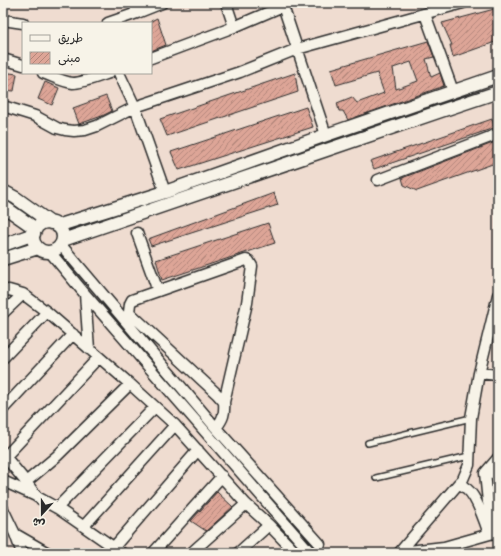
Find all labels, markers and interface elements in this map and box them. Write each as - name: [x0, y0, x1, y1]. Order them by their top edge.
- legend: [22, 22, 152, 74]
- text: طريق: [58, 30, 83, 47]
- text: مبنى: [58, 50, 81, 67]
- north arrow: [22, 494, 62, 534]
- text: ش: [30, 514, 47, 532]

